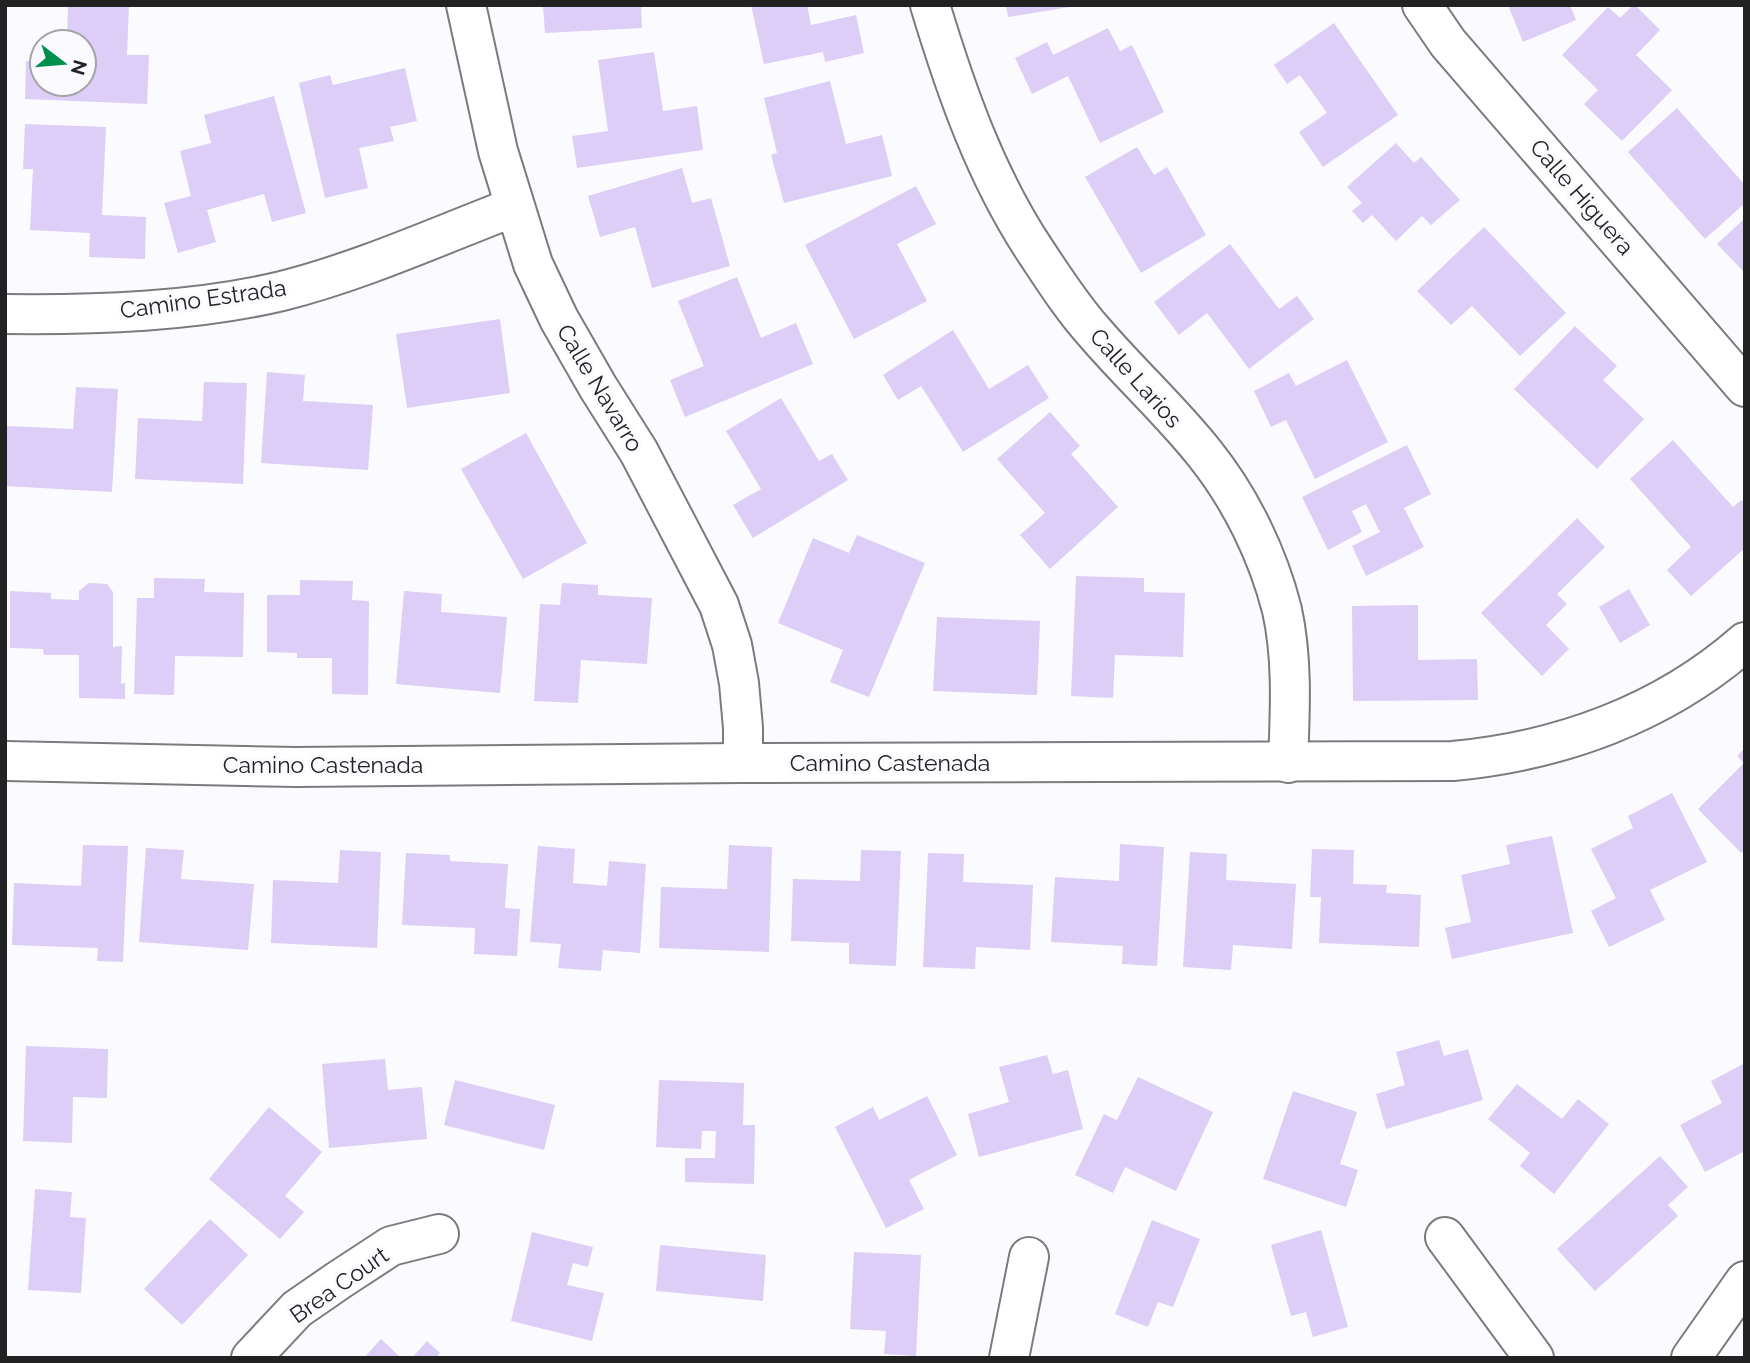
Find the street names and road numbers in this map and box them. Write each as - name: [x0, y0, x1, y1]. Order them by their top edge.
- street label: Calle Higuera: [1525, 133, 1640, 260]
- street label: Camino Estrada: [118, 273, 288, 324]
- street label: Calle Navarro: [552, 319, 649, 456]
- street label: Calle Larios: [1085, 323, 1188, 433]
- street label: Camino Castenada: [790, 749, 990, 776]
- street label: Camino Castenada: [223, 751, 423, 778]
- street label: Brea Court: [284, 1241, 393, 1328]

